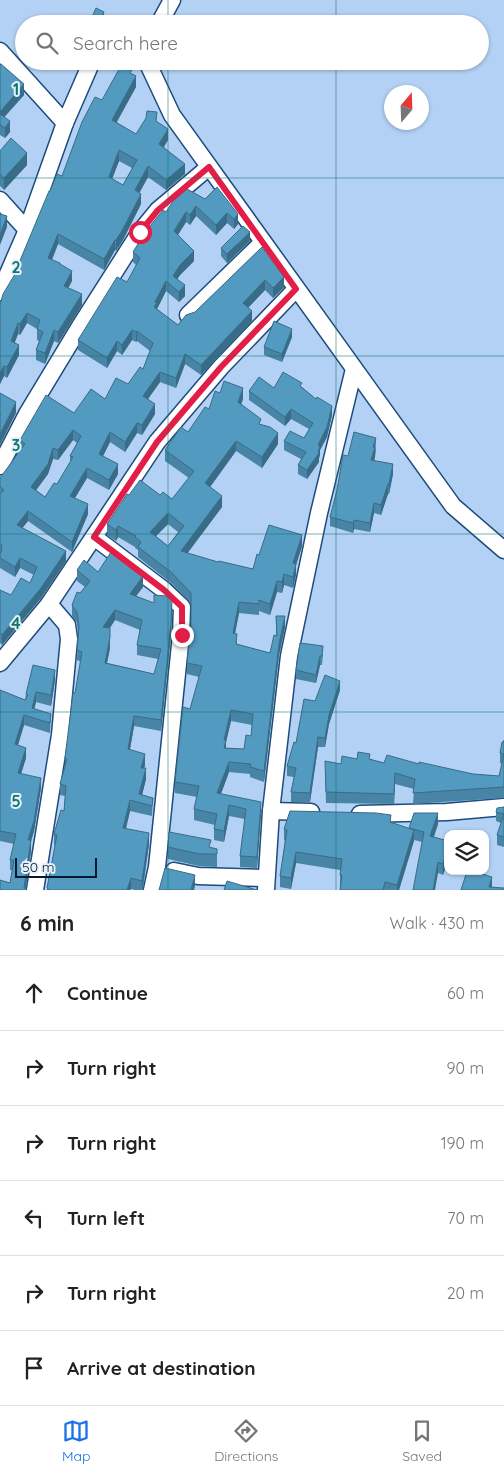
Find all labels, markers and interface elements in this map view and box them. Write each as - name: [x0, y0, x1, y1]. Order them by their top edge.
- search box: [15, 15, 489, 70]
- icon: search: [33, 29, 61, 57]
- text: Search here: [73, 31, 178, 55]
- text: 1: [13, 79, 19, 99]
- north arrow: [384, 85, 429, 130]
- route start: [129, 221, 152, 244]
- text: 2: [11, 257, 21, 277]
- text: 3: [12, 435, 20, 455]
- text: 4: [11, 613, 21, 633]
- route end: [171, 624, 194, 647]
- text: 5: [11, 791, 21, 811]
- map controls: [444, 830, 489, 875]
- button: layers: [444, 830, 489, 875]
- scale bar: [15, 855, 98, 878]
- text: 50 m: [22, 858, 55, 876]
- text: 6 min: [20, 910, 74, 936]
- text: Walk · 430 m: [390, 913, 484, 933]
- icon: ahead: [20, 979, 48, 1007]
- text: Continue: [67, 981, 148, 1005]
- text: 60 m: [447, 983, 484, 1003]
- icon: right: [20, 1054, 48, 1082]
- text: Turn right: [67, 1056, 156, 1080]
- text: 90 m: [447, 1058, 484, 1078]
- icon: right: [20, 1129, 48, 1157]
- text: Turn right: [67, 1131, 156, 1155]
- text: 190 m: [441, 1133, 484, 1153]
- icon: left: [20, 1204, 48, 1232]
- text: Turn left: [67, 1206, 145, 1230]
- text: 70 m: [447, 1208, 484, 1228]
- icon: right: [20, 1279, 48, 1307]
- text: Turn right: [67, 1281, 156, 1305]
- text: 20 m: [447, 1283, 484, 1303]
- icon: arrive: [20, 1354, 48, 1382]
- text: Arrive at destination: [67, 1356, 256, 1380]
- tab: Map: [62, 1417, 90, 1465]
- tab: Directions: [214, 1417, 278, 1465]
- tab: Saved: [402, 1417, 442, 1465]

